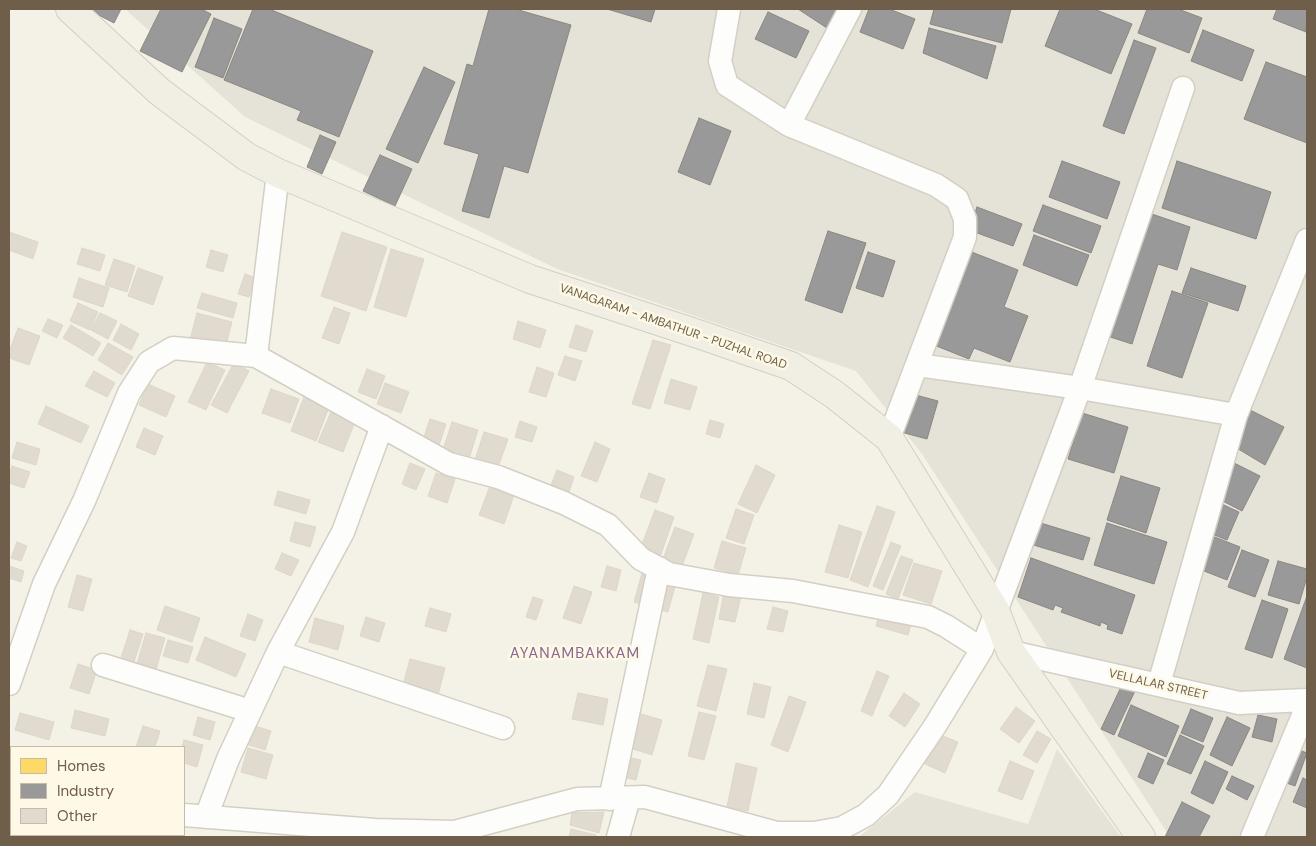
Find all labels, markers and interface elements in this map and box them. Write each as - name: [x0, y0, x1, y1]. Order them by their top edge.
- street label: VANAGARAM - AMBATHUR - PUZHAL ROAD: [557, 281, 789, 373]
- district label: AYANAMBAKKAM: [508, 645, 642, 663]
- street label: VELLALAR STREET: [1107, 667, 1209, 703]
- legend: [10, 746, 185, 836]
- text: Homes: [57, 756, 106, 776]
- text: Industry: [57, 781, 114, 801]
- text: Other: [57, 806, 97, 826]

